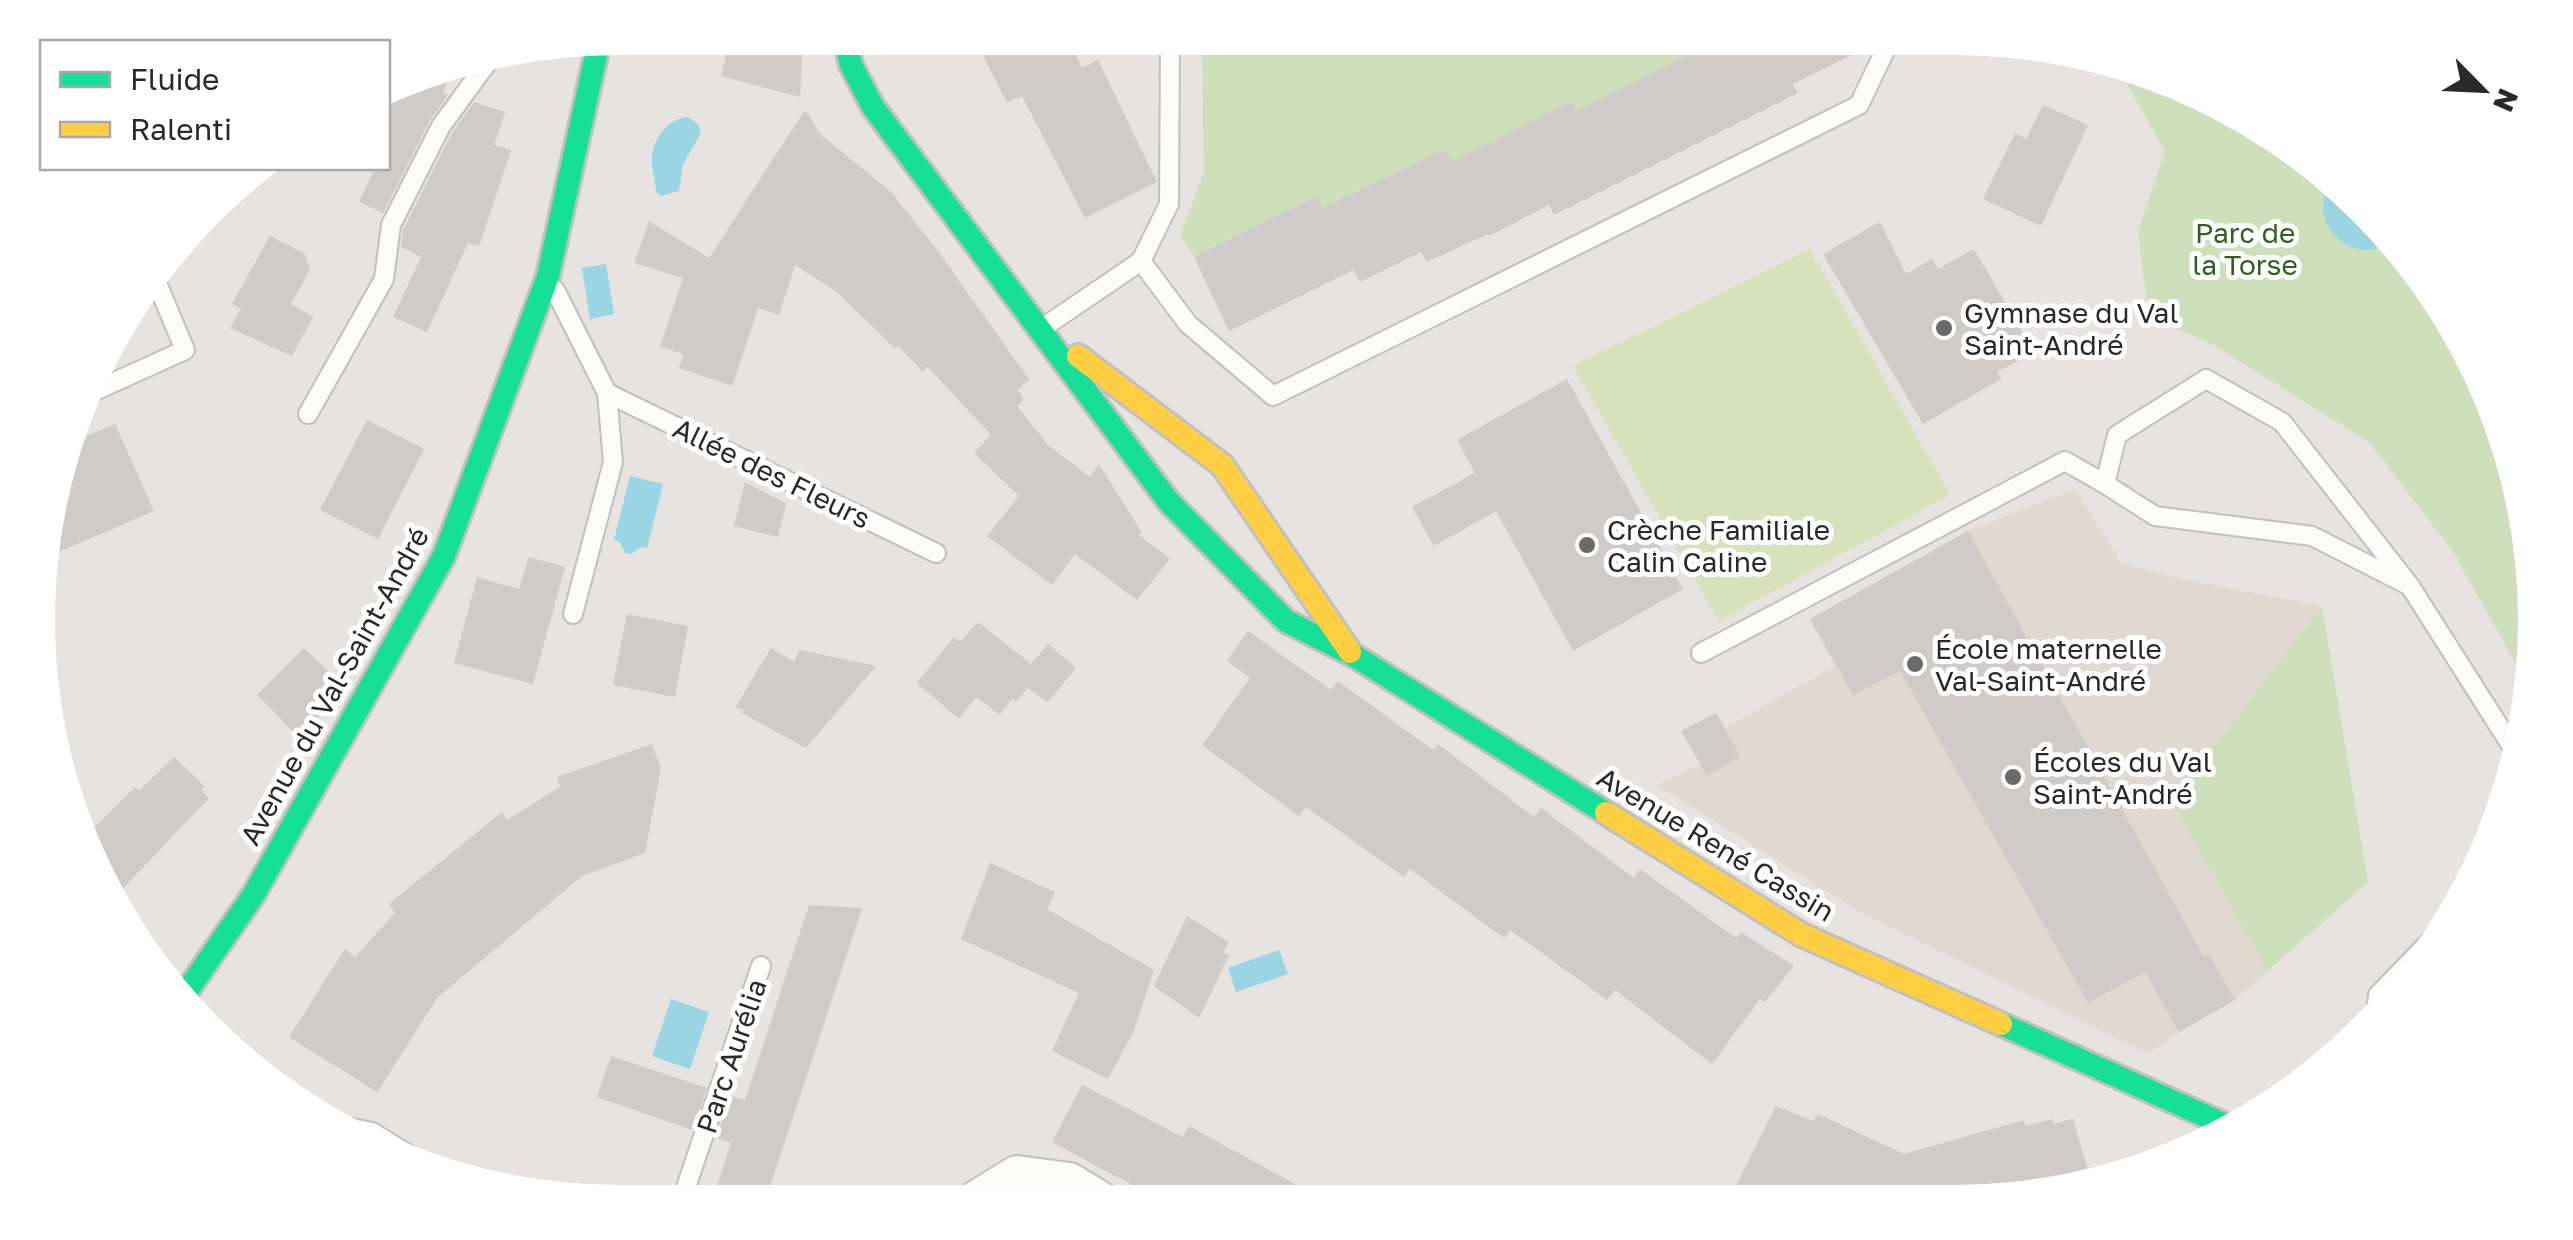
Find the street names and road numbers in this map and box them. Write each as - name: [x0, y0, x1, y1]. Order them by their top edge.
- street label: Allée des Fleurs: [668, 411, 876, 535]
- street label: Avenue du Val-Saint-André: [233, 521, 435, 851]
- street label: Avenue René Cassin: [1592, 760, 1840, 928]
- street label: Parc Aurélia: [689, 974, 773, 1138]

